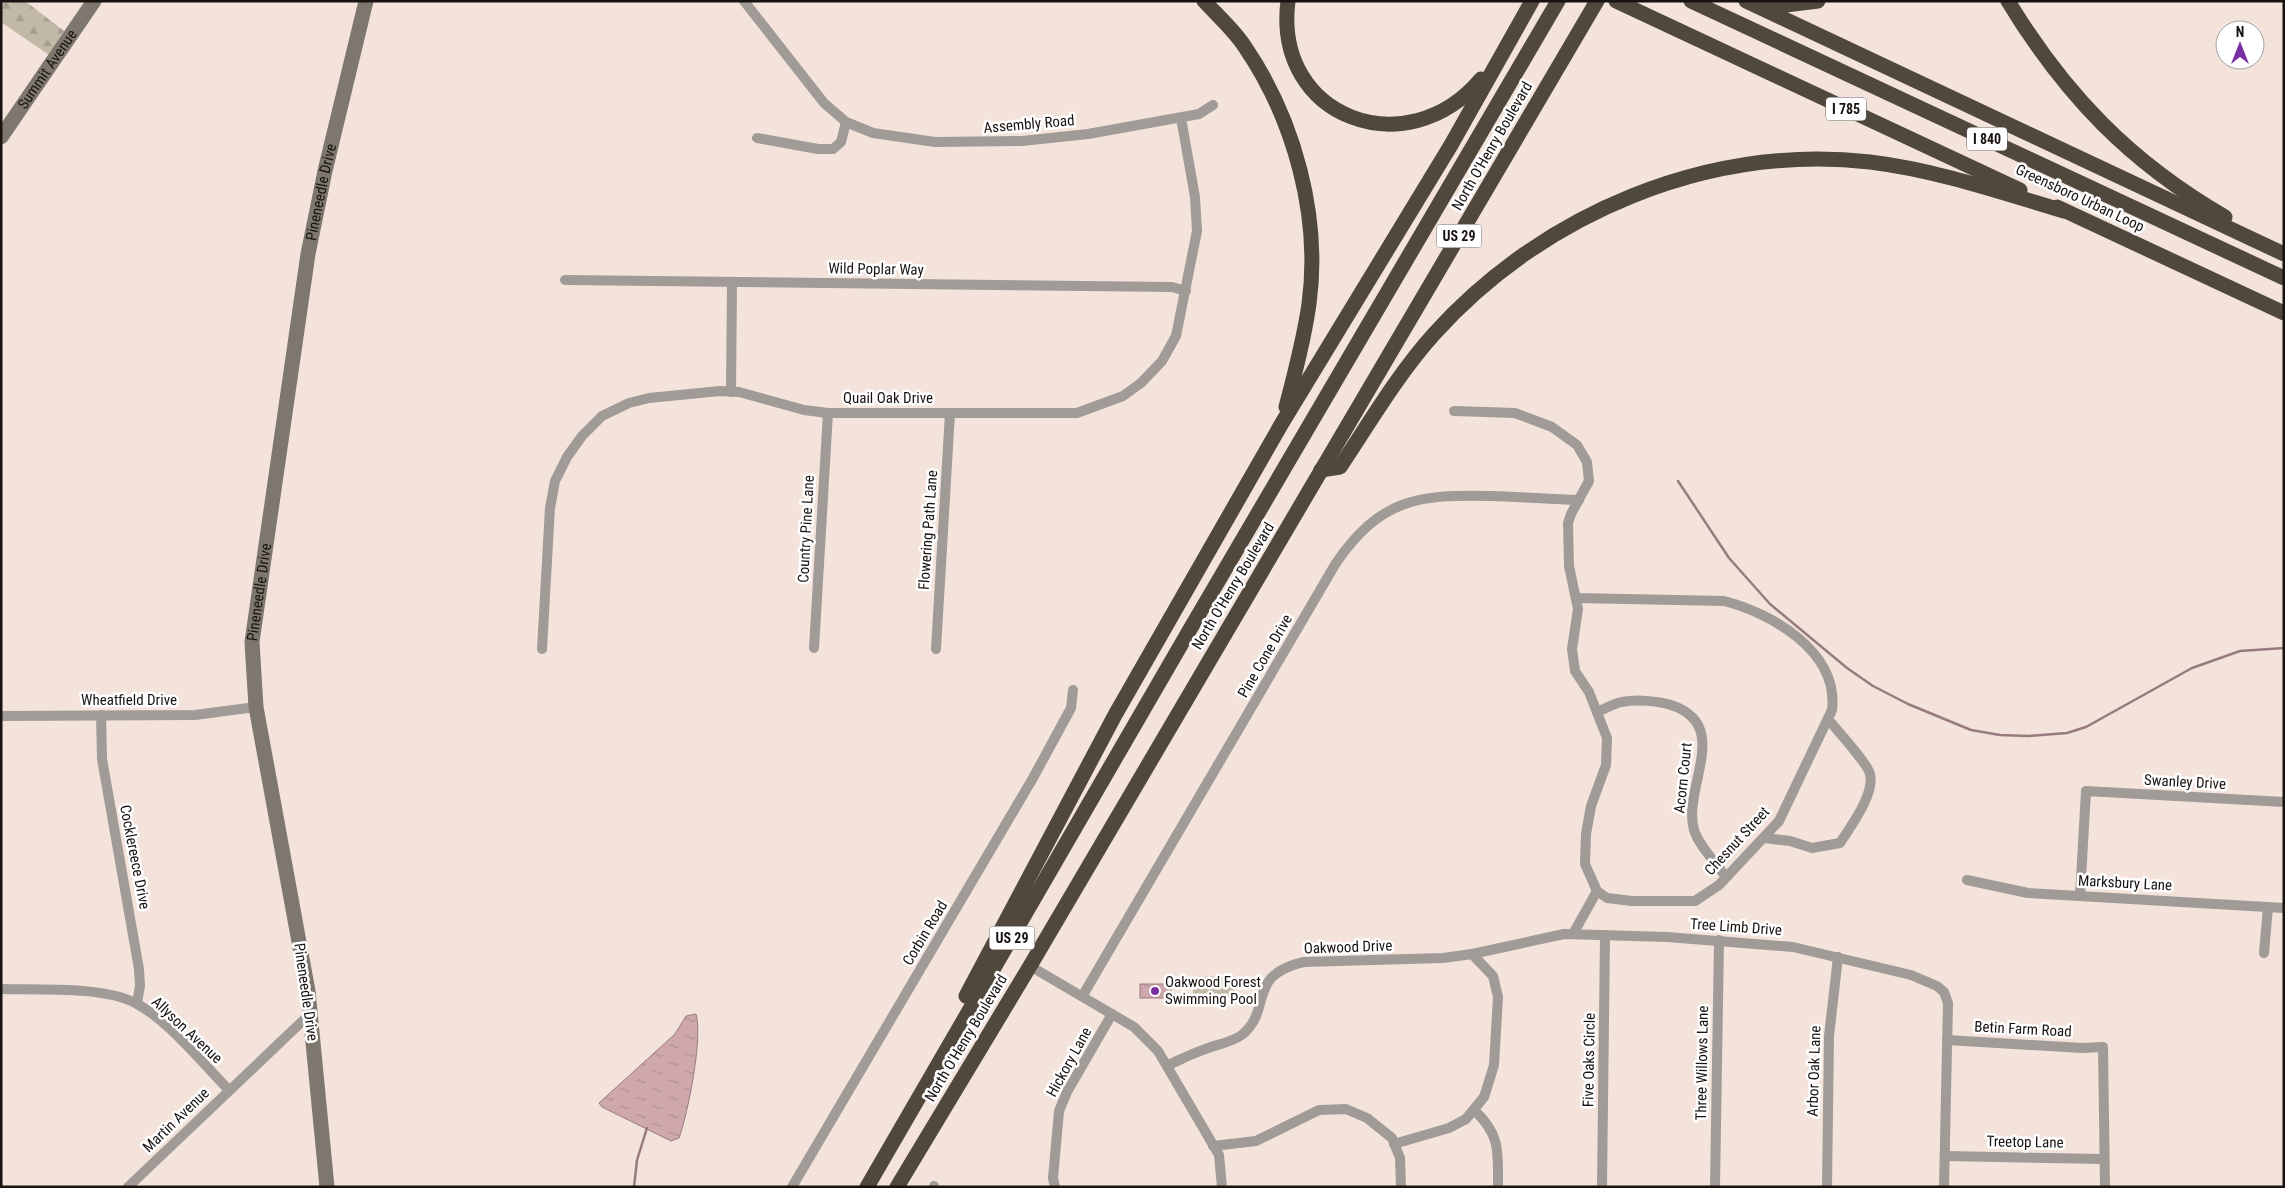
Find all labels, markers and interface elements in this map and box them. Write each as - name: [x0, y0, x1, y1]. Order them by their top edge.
- north arrow: [2215, 20, 2265, 70]
- text: N: [2236, 24, 2244, 40]
- street label: Summit Avenue: [14, 26, 81, 112]
- street label: North O'Henry Boulevard: [1448, 79, 1536, 213]
- road number: I 785: [1826, 98, 1866, 120]
- street label: Assembly Road: [983, 111, 1075, 137]
- road number: I 840: [1967, 128, 2007, 150]
- street label: Pineneedle Drive: [302, 142, 340, 242]
- street label: Greensboro Urban Loop: [2013, 160, 2147, 236]
- road number: US 29: [1436, 225, 1482, 248]
- street label: Wild Poplar Way: [828, 259, 924, 279]
- street label: Quail Oak Drive: [843, 389, 933, 407]
- street label: Flowering Path Lane: [915, 469, 941, 591]
- street label: Country Pine Lane: [794, 475, 818, 583]
- street label: North O'Henry Boulevard: [1188, 519, 1278, 653]
- street label: Pineneedle Drive: [243, 542, 275, 642]
- street label: Pine Cone Drive: [1234, 611, 1296, 701]
- street label: Wheatfield Drive: [81, 691, 177, 709]
- street label: Acorn Court: [1670, 742, 1696, 814]
- street label: Swanley Drive: [2144, 771, 2226, 793]
- street label: Cocklereece Drive: [116, 803, 154, 911]
- street label: Chesnut Street: [1701, 803, 1773, 879]
- street label: Marksbury Lane: [2077, 872, 2173, 894]
- street label: Corbin Road: [899, 897, 951, 969]
- street label: Tree Limb Drive: [1690, 915, 1782, 939]
- road number: US 29: [990, 926, 1034, 950]
- street label: Oakwood Drive: [1303, 936, 1393, 958]
- street label: Pineneedle Drive: [290, 942, 322, 1042]
- street label: North O'Henry Boulevard: [921, 971, 1011, 1105]
- place label: Oakwood Forest Swimming Pool: [1165, 973, 1261, 1008]
- marker: Oakwood Forest Swimming Pool: [1149, 985, 1161, 997]
- street label: Allyson Avenue: [148, 993, 226, 1067]
- street label: Three Willows Lane: [1692, 1005, 1712, 1121]
- street label: Five Oaks Circle: [1579, 1013, 1599, 1107]
- street label: Betin Farm Road: [1974, 1017, 2072, 1041]
- street label: Hickory Lane: [1042, 1024, 1096, 1100]
- street label: Arbor Oak Lane: [1803, 1025, 1825, 1117]
- street label: Martin Avenue: [139, 1084, 213, 1156]
- street label: Treetop Lane: [1986, 1132, 2064, 1152]

